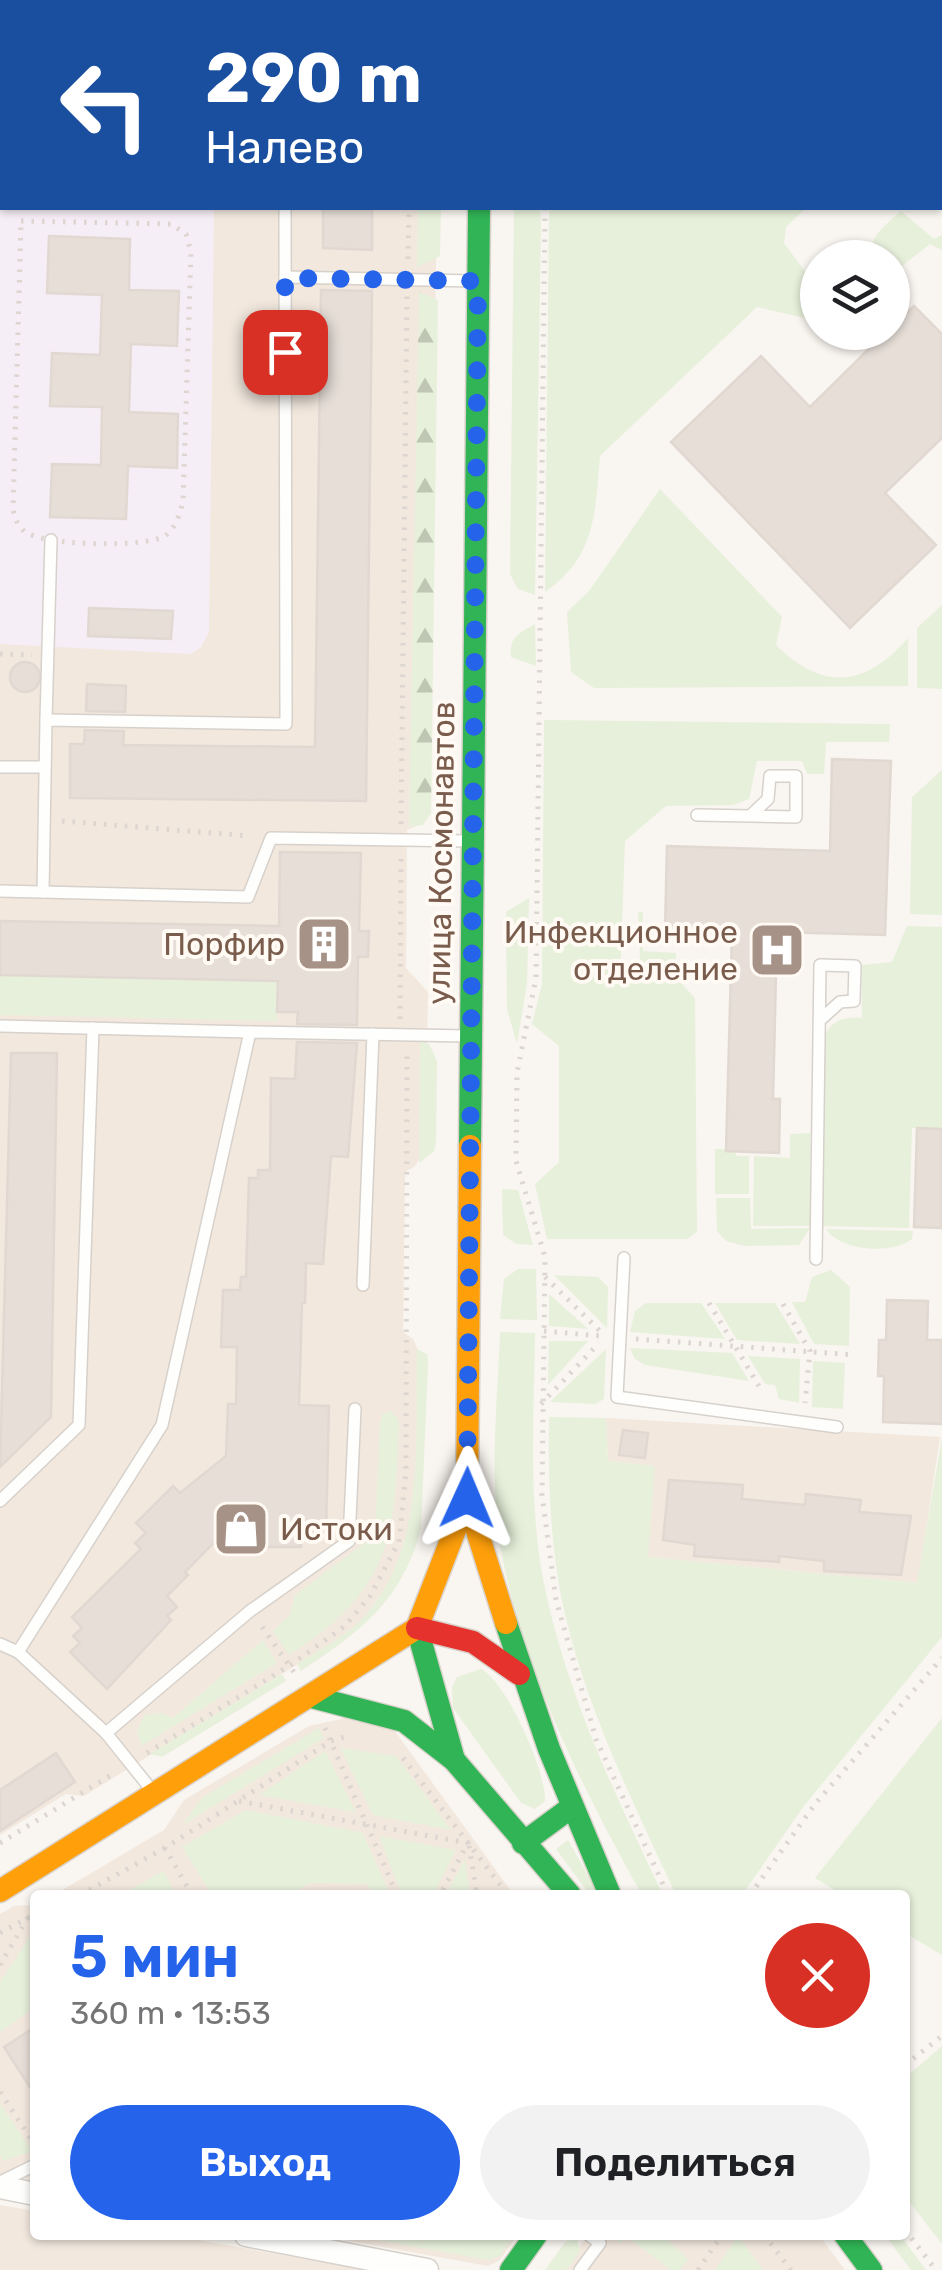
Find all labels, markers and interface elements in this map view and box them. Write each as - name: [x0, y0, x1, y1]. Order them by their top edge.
- text: 290 m: [205, 37, 422, 120]
- icon: left: [40, 40, 170, 170]
- text: Налево: [205, 121, 364, 174]
- map controls: [800, 240, 910, 350]
- button: layers: [800, 240, 910, 350]
- pin: [243, 310, 328, 395]
- icon: arrive: [258, 325, 313, 380]
- street label: улица Космонавтов: [419, 701, 463, 1005]
- place label: Инфекционное отделение: [504, 913, 738, 988]
- building icon: Порфир: [294, 914, 354, 974]
- hospital icon: Инфекционное отделение: [747, 920, 807, 980]
- place label: Порфир: [163, 925, 285, 963]
- position arrow: [415, 1446, 519, 1550]
- shop icon: Истоки: [211, 1499, 271, 1559]
- place label: Истоки: [280, 1510, 393, 1548]
- text: 5 мин: [70, 1921, 240, 1992]
- button: close: [765, 1923, 870, 2028]
- text: 360 m · 13:53: [70, 1994, 271, 2032]
- button: Выход: [70, 2105, 460, 2220]
- button: Поделиться: [480, 2105, 870, 2220]

